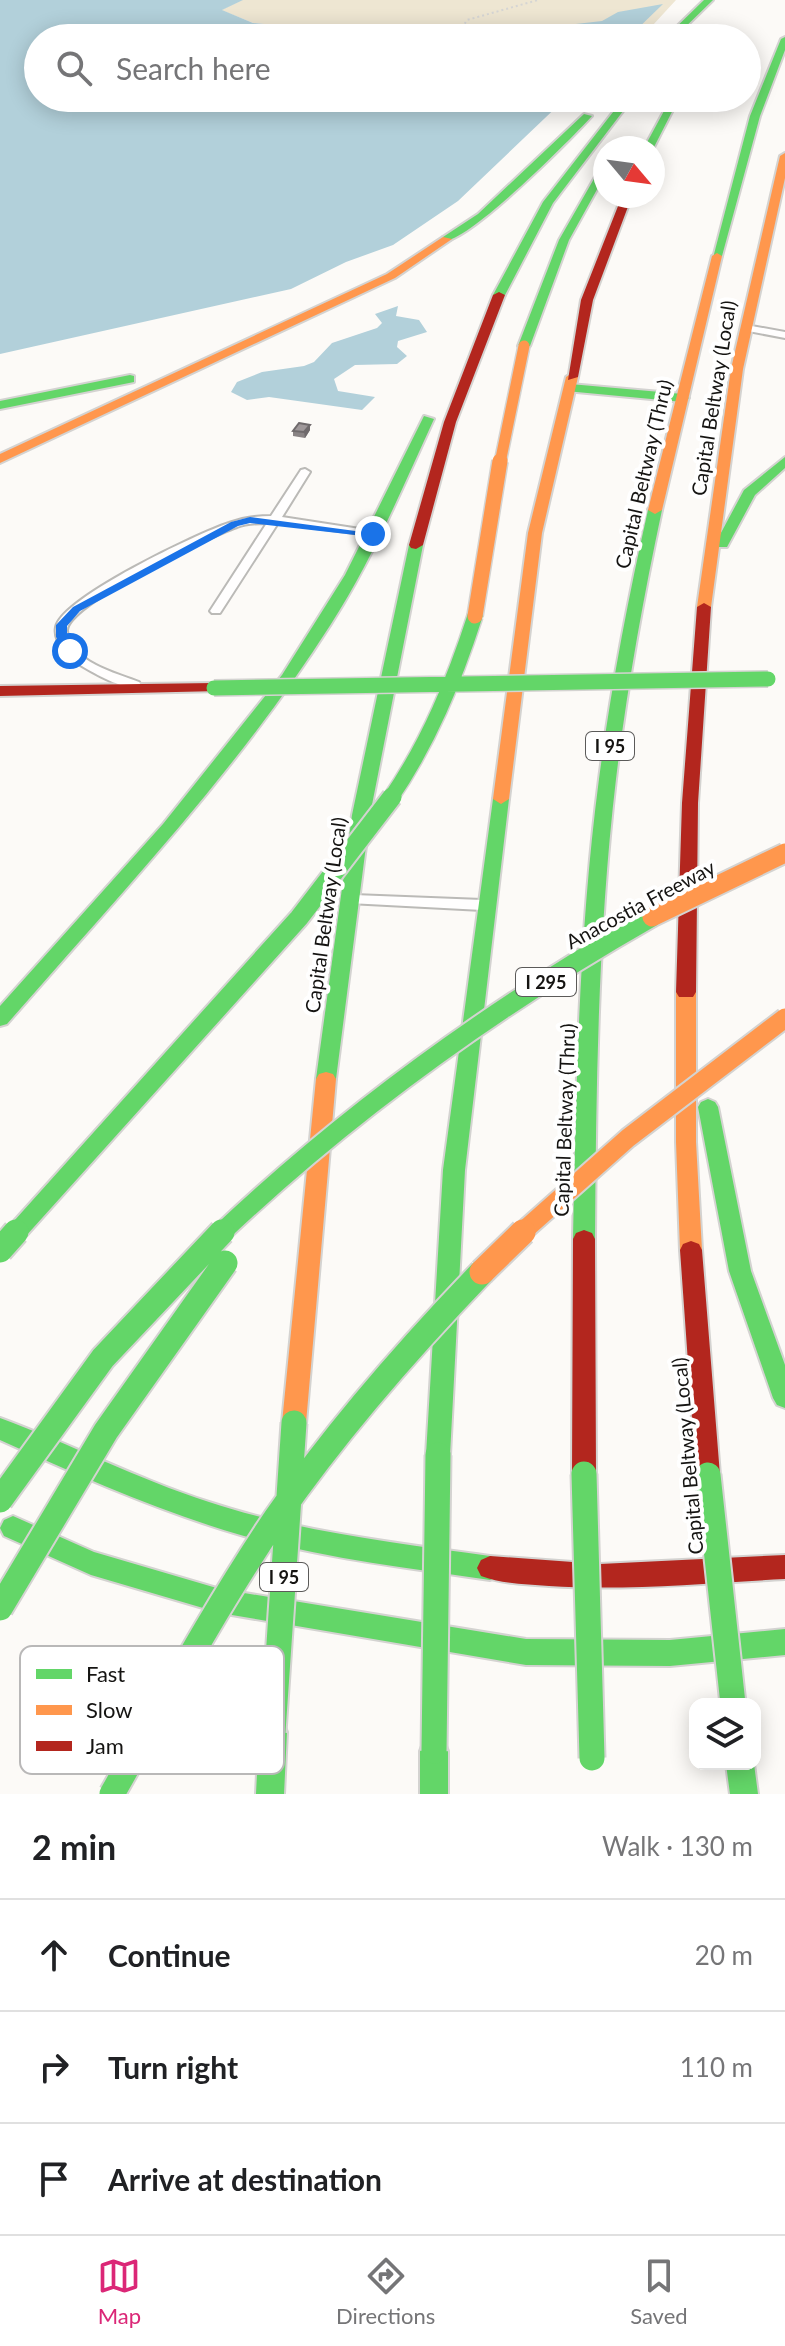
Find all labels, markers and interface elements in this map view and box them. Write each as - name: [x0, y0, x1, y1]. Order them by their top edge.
- search box: [24, 24, 761, 112]
- icon: search: [52, 46, 96, 90]
- text: Search here: [116, 50, 271, 86]
- north arrow: [593, 136, 665, 208]
- street label: Capital Beltway (Local): [686, 299, 740, 497]
- street label: Capital Beltway (Thru): [610, 377, 676, 571]
- route end: [355, 516, 391, 552]
- route start: [52, 633, 88, 669]
- road number: I 95: [586, 732, 634, 760]
- street label: Capital Beltway (Local): [299, 816, 351, 1014]
- street label: Anacostia Freeway: [561, 854, 719, 953]
- road number: I 295: [516, 968, 576, 996]
- street label: Capital Beltway (Thru): [549, 1023, 579, 1217]
- street label: Capital Beltway (Local): [666, 1357, 708, 1555]
- road number: I 95: [260, 1563, 308, 1591]
- legend: [20, 1646, 284, 1774]
- text: Fast: [86, 1660, 125, 1687]
- text: Slow: [86, 1696, 133, 1723]
- map controls: [689, 1698, 761, 1770]
- button: layers: [689, 1698, 761, 1770]
- text: Jam: [86, 1732, 124, 1759]
- text: 2 min: [32, 1826, 116, 1867]
- text: Walk · 130 m: [602, 1830, 753, 1862]
- icon: ahead: [32, 1933, 76, 1977]
- text: Continue: [108, 1937, 231, 1973]
- text: 20 m: [695, 1939, 753, 1971]
- icon: right: [32, 2045, 76, 2089]
- text: Turn right: [108, 2049, 238, 2085]
- text: 110 m: [680, 2051, 753, 2083]
- icon: arrive: [32, 2157, 76, 2201]
- text: Arrive at destination: [108, 2161, 382, 2197]
- tab: Map: [97, 2254, 141, 2329]
- tab: Directions: [336, 2254, 435, 2329]
- tab: Saved: [630, 2254, 688, 2329]

